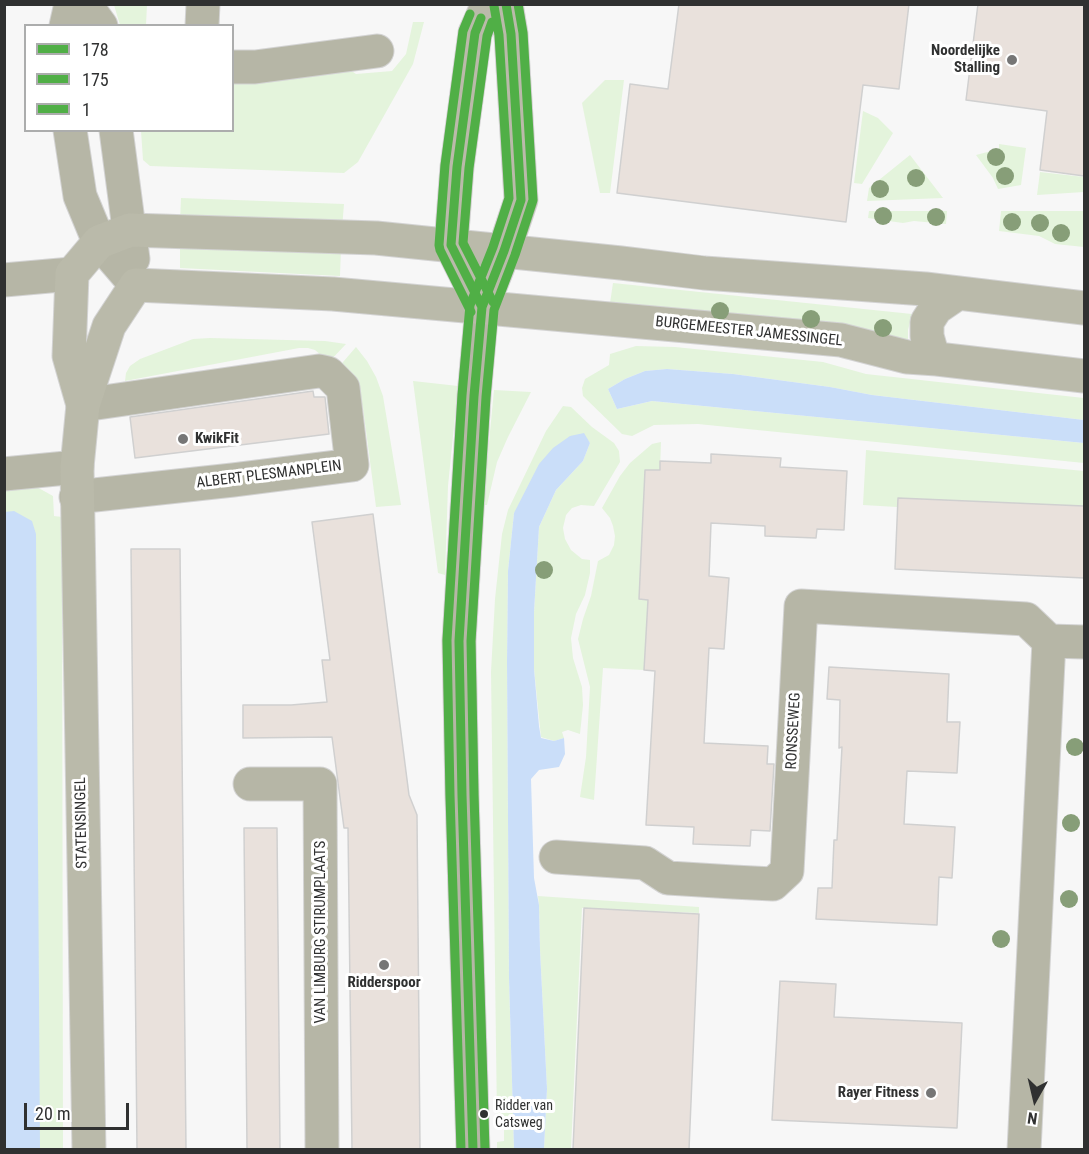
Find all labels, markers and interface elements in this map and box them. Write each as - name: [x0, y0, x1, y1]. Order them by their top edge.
- legend: [24, 24, 234, 132]
- text: 178: [82, 39, 109, 60]
- place label: Noordelijke Stalling: [931, 42, 1000, 77]
- marker: Noordelijke Stalling: [1005, 53, 1019, 67]
- text: 175: [82, 69, 109, 90]
- text: 1: [82, 99, 91, 120]
- street label: BURGEMEESTER JAMESSINGEL: [654, 313, 844, 351]
- place label: KwikFit: [195, 430, 239, 448]
- marker: KwikFit: [176, 432, 190, 446]
- street label: ALBERT PLESMANPLEIN: [195, 457, 343, 493]
- street label: RONSSEWEG: [783, 692, 805, 770]
- street label: STATENSINGEL: [72, 777, 92, 869]
- street label: VAN LIMBURG STIRUMPLAATS: [312, 841, 330, 1023]
- marker: Ridderspoor: [377, 958, 391, 972]
- place label: Ridderspoor: [347, 974, 421, 992]
- north arrow: [1005, 1070, 1065, 1130]
- place label: Rayer Fitness: [838, 1084, 919, 1102]
- marker: Rayer Fitness: [924, 1086, 938, 1100]
- scale bar: [27, 1091, 132, 1129]
- place label: Ridder van Catsweg: [495, 1098, 553, 1130]
- text: 20 m: [35, 1103, 70, 1124]
- marker: Ridder van Catsweg: [478, 1108, 490, 1120]
- text: N: [1026, 1108, 1039, 1128]

